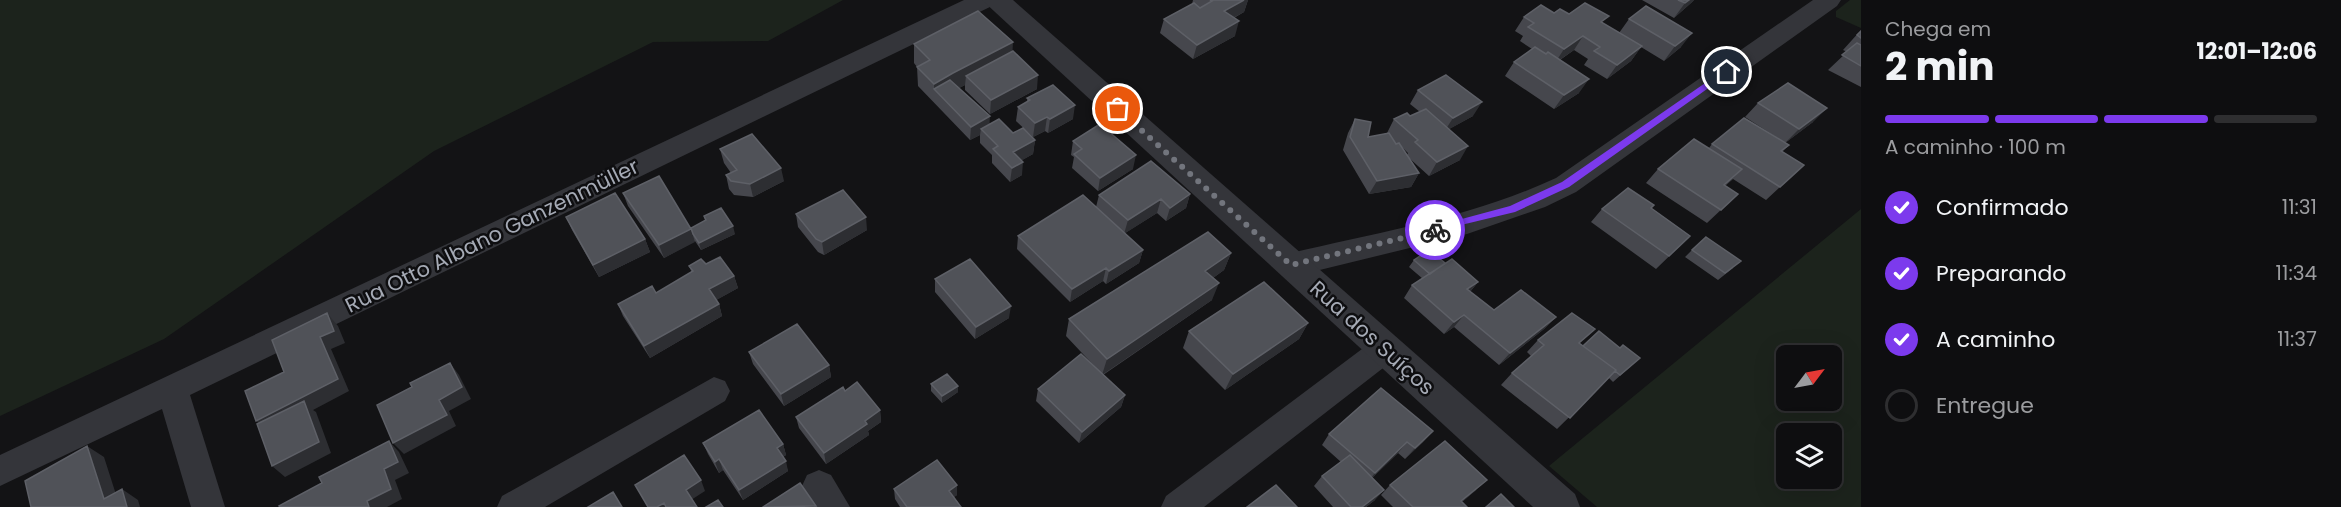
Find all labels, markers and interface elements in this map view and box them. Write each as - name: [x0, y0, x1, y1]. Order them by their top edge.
- text: Chega em: [1885, 15, 1991, 43]
- text: 12:01–12:06: [2197, 36, 2317, 67]
- text: 2 min: [1885, 39, 1995, 94]
- pin: [1701, 46, 1752, 97]
- icon: home: [1710, 55, 1743, 88]
- pin: [1092, 83, 1143, 134]
- icon: bag: [1101, 92, 1134, 125]
- text: A caminho · 100 m: [1885, 133, 2066, 161]
- street label: Rua Otto Albano Ganzenmüller: [340, 152, 644, 319]
- icon: check: [1885, 191, 1918, 224]
- text: Confirmado: [1936, 192, 2069, 223]
- text: 11:31: [2282, 193, 2317, 221]
- courier: [1405, 200, 1465, 260]
- icon: bike: [1419, 214, 1452, 247]
- icon: check: [1885, 257, 1918, 290]
- text: Preparando: [1936, 258, 2066, 289]
- text: 11:34: [2276, 259, 2317, 287]
- street label: Rua dos Suíços: [1304, 274, 1441, 401]
- icon: check: [1885, 323, 1918, 356]
- text: A caminho: [1936, 324, 2055, 355]
- text: 11:37: [2277, 325, 2317, 353]
- north arrow: [1776, 345, 1842, 411]
- map controls: [1776, 345, 1842, 489]
- text: Entregue: [1936, 390, 2034, 421]
- button: layers: [1776, 423, 1842, 489]

